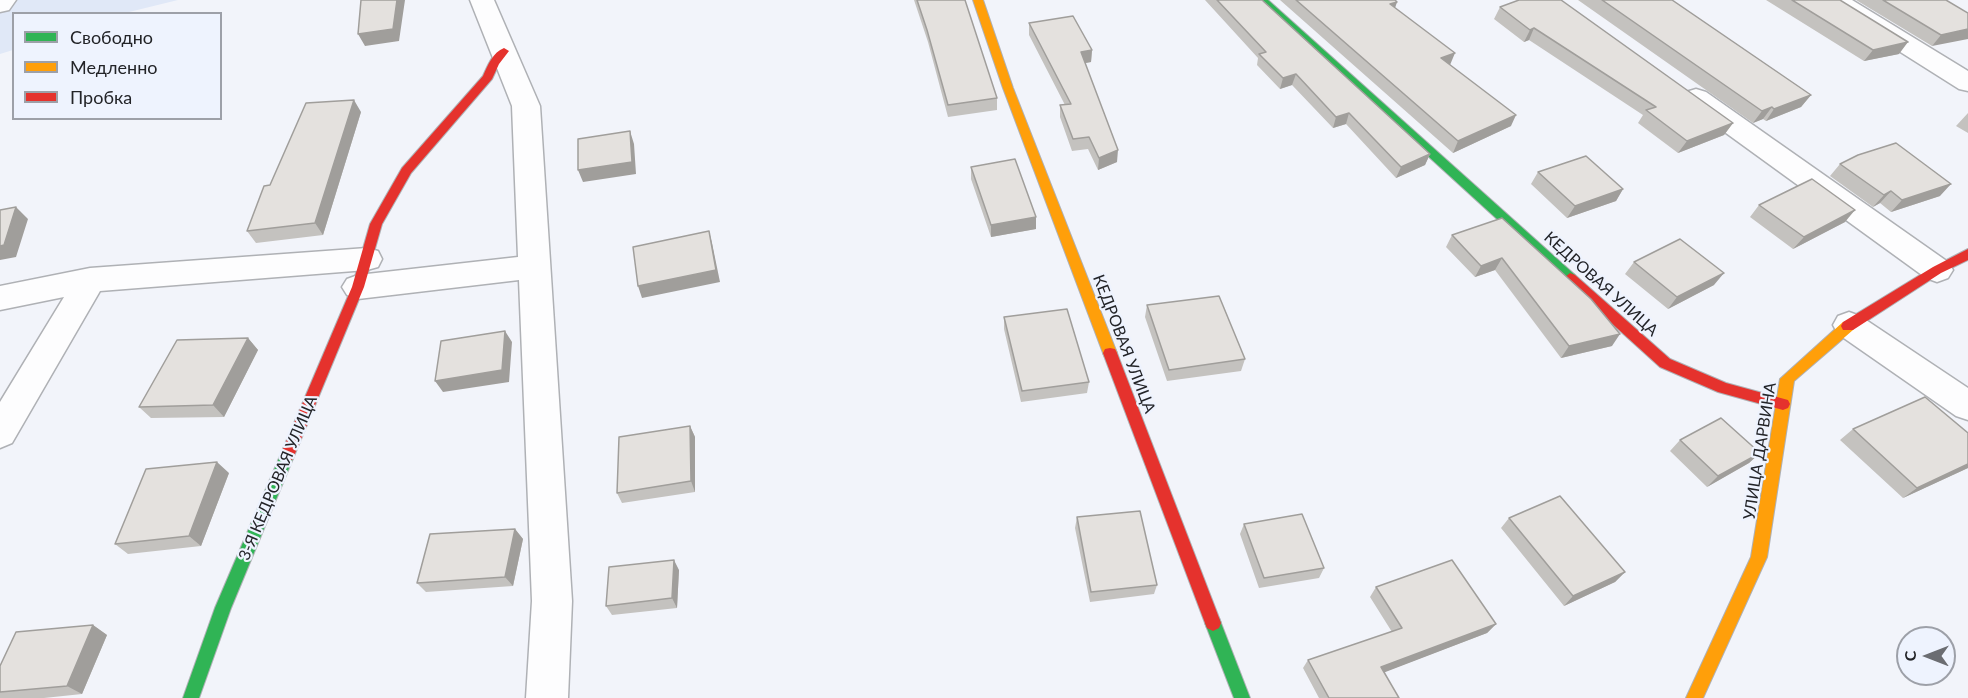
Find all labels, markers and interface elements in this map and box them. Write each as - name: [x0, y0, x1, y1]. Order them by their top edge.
- legend: [12, 12, 222, 120]
- text: Свободно: [70, 26, 153, 48]
- text: Медленно: [70, 56, 158, 78]
- text: Пробка: [70, 86, 132, 108]
- street label: КЕДРОВАЯ УЛИЦА: [1540, 228, 1662, 340]
- street label: КЕДРОВАЯ УЛИЦА: [1089, 272, 1159, 416]
- street label: УЛИЦА ДАРВИНА: [1740, 381, 1780, 521]
- street label: 3-Я КЕДРОВАЯ УЛИЦА: [235, 393, 321, 563]
- north arrow: [1896, 626, 1956, 686]
- text: С: [1900, 651, 1919, 661]

